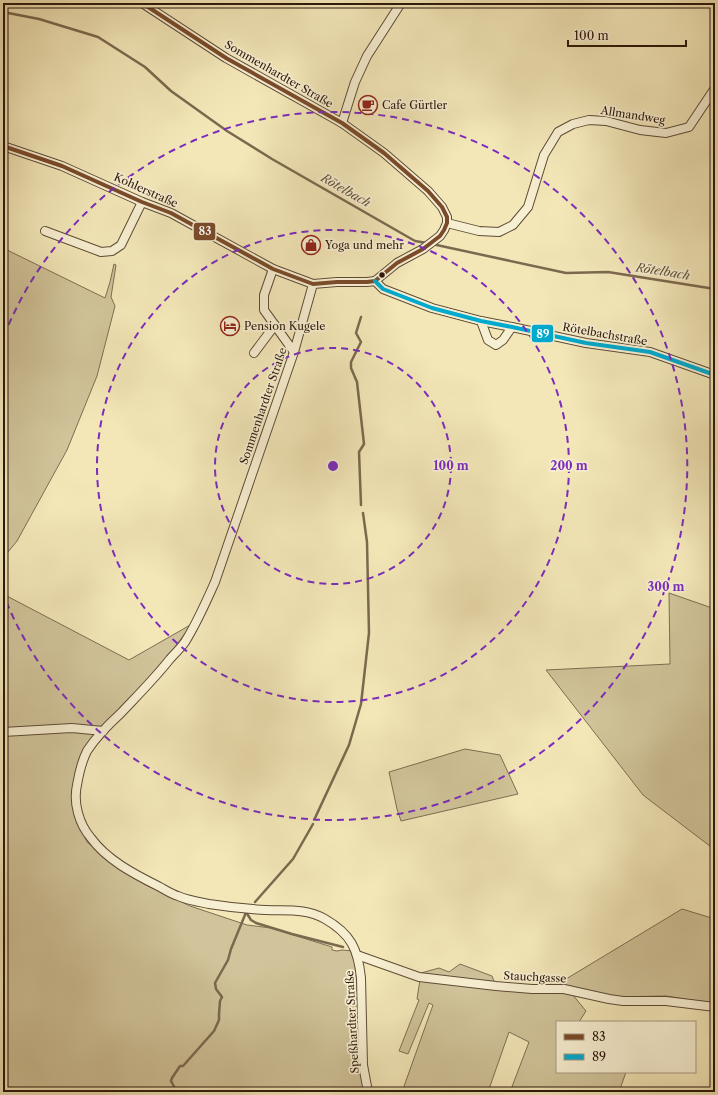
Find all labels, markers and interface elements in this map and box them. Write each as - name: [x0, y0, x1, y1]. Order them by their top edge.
- scale bar: [568, 22, 686, 48]
- text: 100 m: [574, 28, 609, 43]
- street label: Sommenhardter Straße: [222, 37, 336, 111]
- cafe icon: Cafe Gürtler: [357, 94, 379, 116]
- place label: Cafe Gürtler: [382, 98, 448, 112]
- street label: Allmandweg: [599, 103, 666, 127]
- water label: Rötelbach: [318, 169, 373, 210]
- street label: Kohlerstraße: [112, 170, 180, 210]
- line badge: 83: [193, 222, 216, 241]
- text: 83: [199, 224, 212, 238]
- shop icon: Yoga und mehr: [300, 234, 322, 256]
- place label: Yoga und mehr: [324, 238, 404, 252]
- water label: Rötelbach: [634, 259, 691, 283]
- unlabelled marker: [377, 270, 387, 280]
- hotel icon: Pension Kugele: [219, 315, 241, 337]
- place label: Pension Kugele: [244, 319, 325, 333]
- street label: Rötelbachstraße: [561, 320, 649, 348]
- line badge: 89: [531, 324, 554, 343]
- text: 89: [536, 327, 550, 341]
- street label: Sommenhardter Straße: [236, 346, 290, 466]
- text: 100 m: [433, 458, 469, 473]
- text: 200 m: [550, 458, 588, 473]
- centre of rings: [326, 459, 340, 473]
- text: 300 m: [647, 579, 685, 594]
- street label: Stauchgasse: [503, 968, 567, 986]
- street label: Speßhardter Straße: [342, 970, 362, 1074]
- legend: [556, 1021, 696, 1073]
- text: 83: [592, 1029, 606, 1044]
- text: 89: [592, 1049, 606, 1064]

